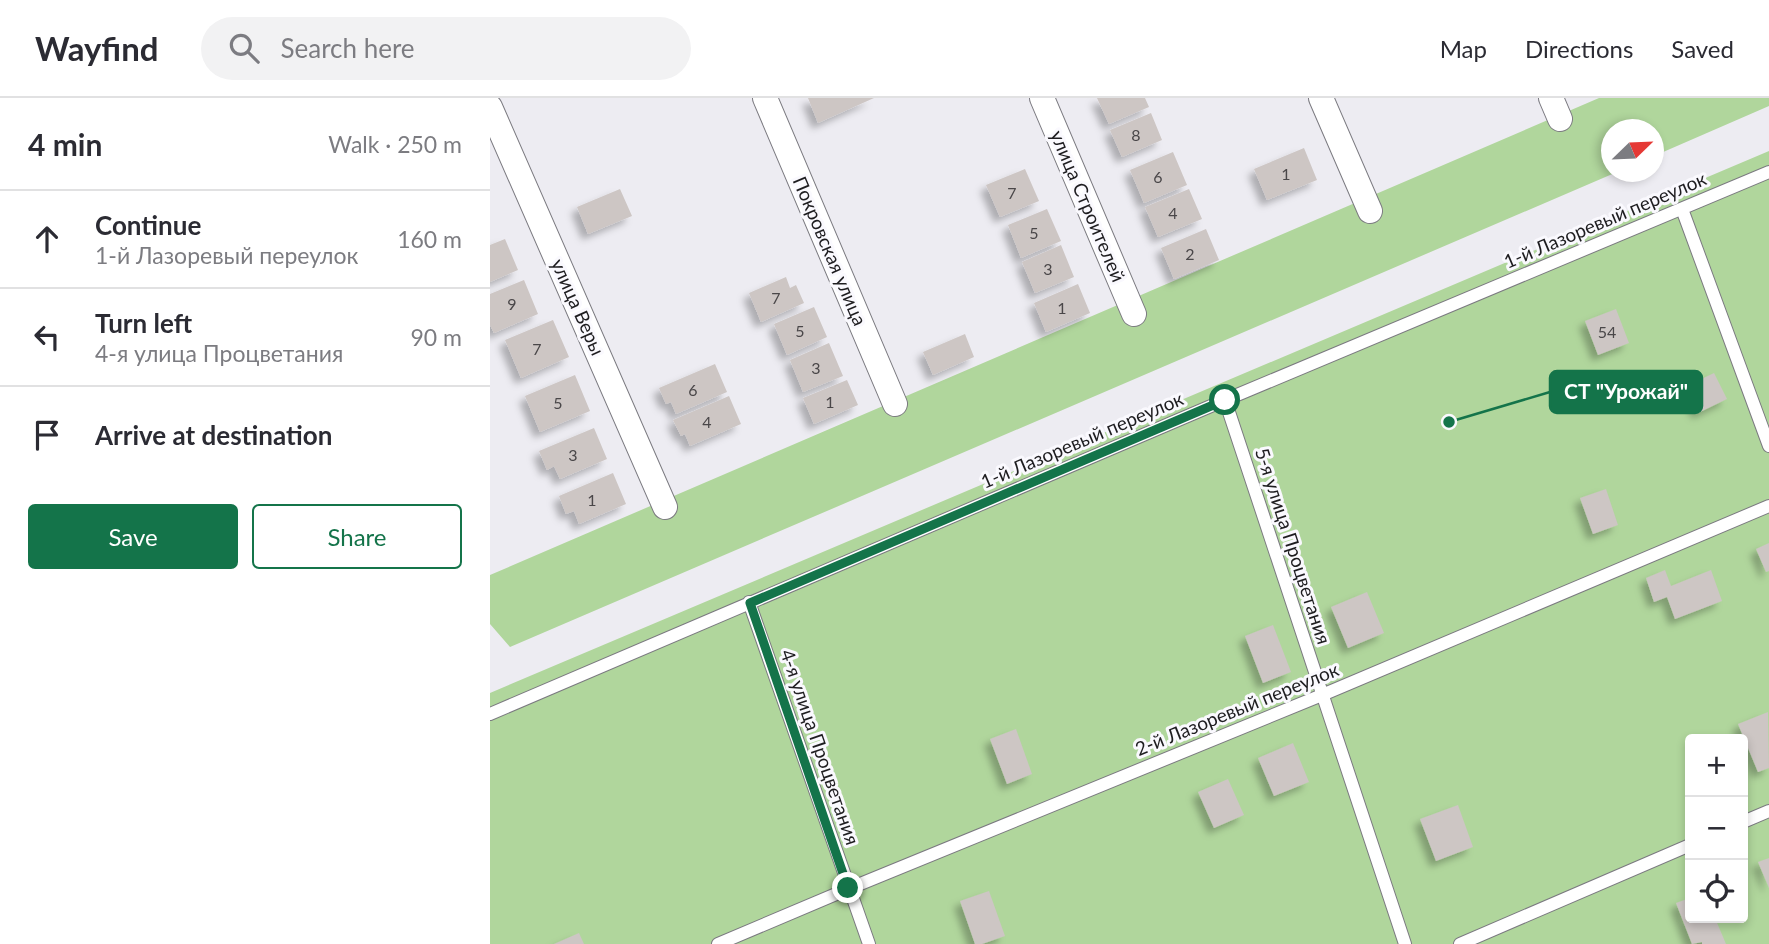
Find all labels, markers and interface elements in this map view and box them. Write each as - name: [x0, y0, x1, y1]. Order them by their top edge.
- search box: [201, 17, 691, 80]
- text: Wayfind: [35, 28, 159, 68]
- icon: search: [225, 29, 263, 67]
- text: Search here: [281, 32, 415, 64]
- text: Map: [1440, 34, 1487, 63]
- text: Directions: [1525, 34, 1633, 63]
- text: Saved: [1671, 34, 1734, 63]
- north arrow: [1601, 119, 1664, 182]
- house number: 8: [1131, 125, 1141, 144]
- text: 4 min: [28, 126, 102, 162]
- street label: улица Строителей: [1046, 127, 1131, 285]
- text: Walk · 250 m: [328, 130, 462, 158]
- house number: 1: [1281, 164, 1291, 183]
- street label: 1-й Лазоревый переулок: [1500, 166, 1710, 273]
- house number: 6: [1153, 167, 1163, 186]
- street label: Покровская улица: [789, 173, 872, 329]
- house number: 7: [1007, 183, 1017, 202]
- house number: 4: [1168, 203, 1178, 222]
- text: Continue: [95, 209, 201, 241]
- icon: ahead: [28, 220, 66, 258]
- house number: 5: [1029, 223, 1039, 242]
- text: 160 m: [397, 225, 462, 253]
- text: 1-й Лазоревый переулок: [95, 241, 358, 269]
- house number: 2: [1185, 244, 1195, 263]
- street label: улица Веры: [547, 255, 610, 359]
- house number: 3: [1043, 259, 1053, 278]
- house number: 7: [771, 288, 781, 307]
- house number: 9: [507, 294, 517, 313]
- house number: 1: [1057, 298, 1067, 317]
- text: Turn left: [95, 307, 192, 339]
- icon: left: [28, 318, 66, 356]
- house number: 5: [795, 321, 805, 340]
- house number: 54: [1598, 322, 1616, 341]
- text: 90 m: [411, 323, 462, 351]
- text: 4-я улица Процветания: [95, 339, 343, 367]
- house number: 7: [532, 339, 542, 358]
- house number: 3: [811, 358, 821, 377]
- callout: СТ "Урожай": [1550, 371, 1702, 413]
- text: СТ "Урожай": [1564, 378, 1688, 403]
- house number: 6: [688, 380, 698, 399]
- route start: [1209, 384, 1240, 415]
- street label: 1-й Лазоревый переулок: [977, 386, 1187, 493]
- house number: 1: [825, 392, 835, 411]
- house number: 5: [553, 393, 563, 412]
- house number: 4: [702, 412, 712, 431]
- icon: arrive: [28, 416, 66, 454]
- text: Arrive at destination: [95, 419, 332, 451]
- house number: 3: [568, 445, 578, 464]
- street label: 5-я улица Процветания: [1251, 445, 1336, 647]
- house number: 1: [587, 490, 597, 509]
- button: Save: [28, 504, 238, 569]
- button: Share: [252, 504, 462, 569]
- street label: 4-я улица Процветания: [776, 646, 865, 848]
- street label: 2-й Лазоревый переулок: [1132, 657, 1342, 760]
- map controls: [1685, 734, 1748, 923]
- button: +: [1685, 734, 1748, 797]
- button: −: [1685, 797, 1748, 860]
- button: locate: [1685, 860, 1748, 923]
- route end: [832, 872, 863, 903]

